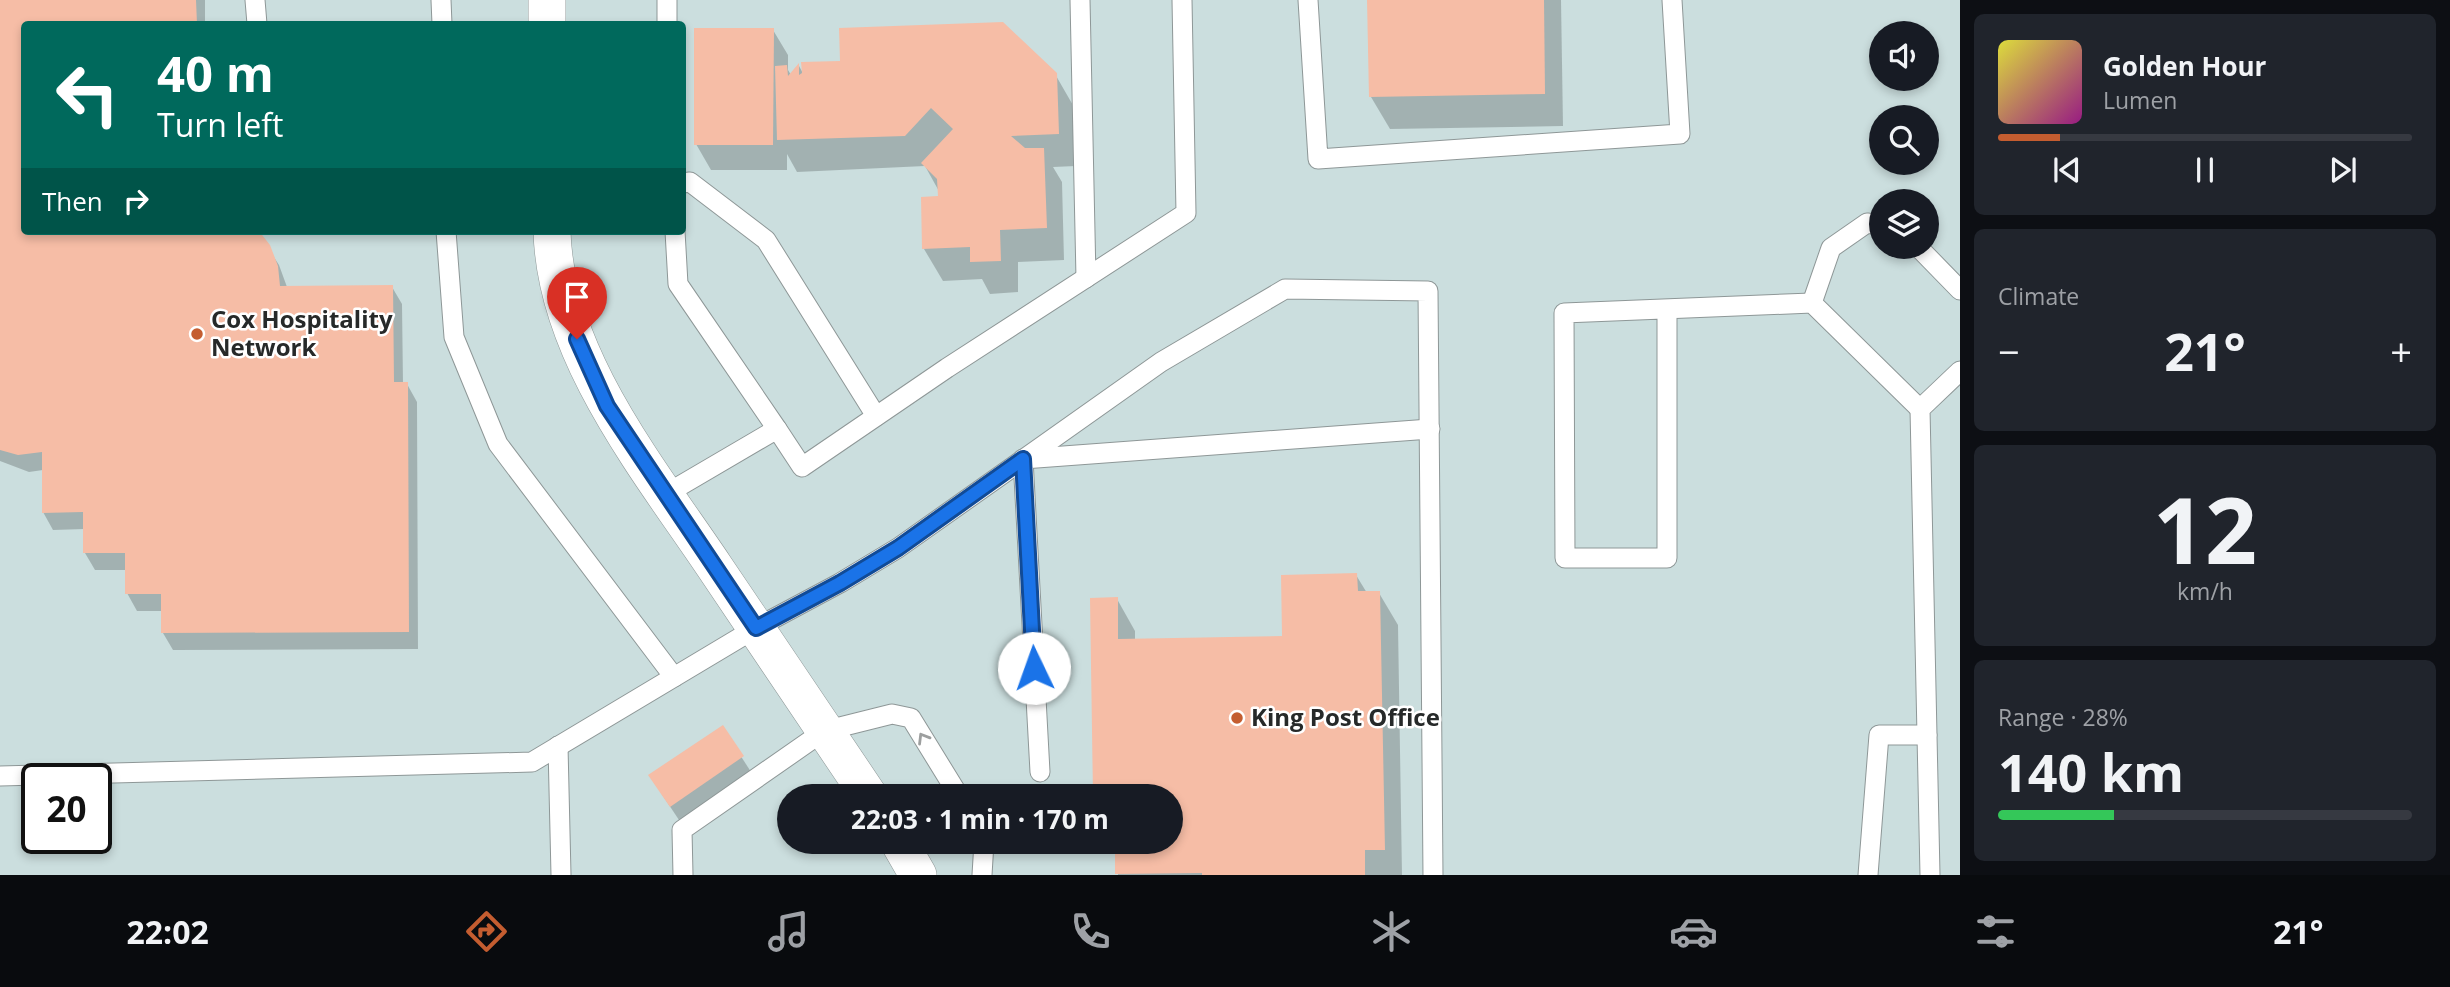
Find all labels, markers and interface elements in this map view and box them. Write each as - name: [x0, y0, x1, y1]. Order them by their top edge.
- map controls: [1869, 21, 1939, 259]
- button: sound: [1869, 21, 1939, 91]
- text: 40 m: [157, 40, 274, 106]
- text: Golden Hour: [2103, 48, 2266, 84]
- icon: left: [42, 49, 133, 140]
- text: Lumen: [2103, 84, 2177, 116]
- text: Turn left: [157, 103, 283, 146]
- button: search: [1869, 105, 1939, 175]
- icon: previous: [2048, 151, 2086, 189]
- icon: pause: [2186, 151, 2224, 189]
- icon: next: [2324, 151, 2362, 189]
- icon: right: [117, 182, 155, 220]
- text: Then: [42, 183, 103, 219]
- button: layers: [1869, 189, 1939, 259]
- pin: [547, 267, 607, 339]
- icon: arrive: [558, 278, 596, 316]
- text: Climate: [1998, 280, 2079, 312]
- place label: Cox Hospitality Network: [211, 302, 393, 363]
- text: 21°: [2164, 315, 2246, 386]
- text: −: [1998, 325, 2020, 377]
- text: +: [2390, 325, 2412, 377]
- marker: Cox Hospitality Network: [189, 326, 205, 342]
- text: 12: [2153, 467, 2257, 591]
- text: km/h: [2177, 575, 2233, 607]
- position arrow: [997, 631, 1071, 705]
- place label: King Post Office: [1251, 700, 1440, 733]
- text: Range · 28%: [1998, 701, 2128, 733]
- marker: King Post Office: [1229, 710, 1245, 726]
- one-way arrow: [919, 733, 932, 746]
- text: 140 km: [1998, 736, 2184, 807]
- speed limit sign: 20: [21, 763, 112, 854]
- text: 22:03 · 1 min · 170 m: [851, 801, 1109, 837]
- icon: directions: [462, 907, 511, 956]
- icon: music: [764, 907, 813, 956]
- icon: phone: [1066, 907, 1115, 956]
- icon: climate: [1367, 907, 1416, 956]
- icon: car: [1669, 907, 1718, 956]
- icon: filters: [1971, 907, 2020, 956]
- text: 22:02: [126, 910, 209, 953]
- text: 21°: [2273, 910, 2324, 953]

